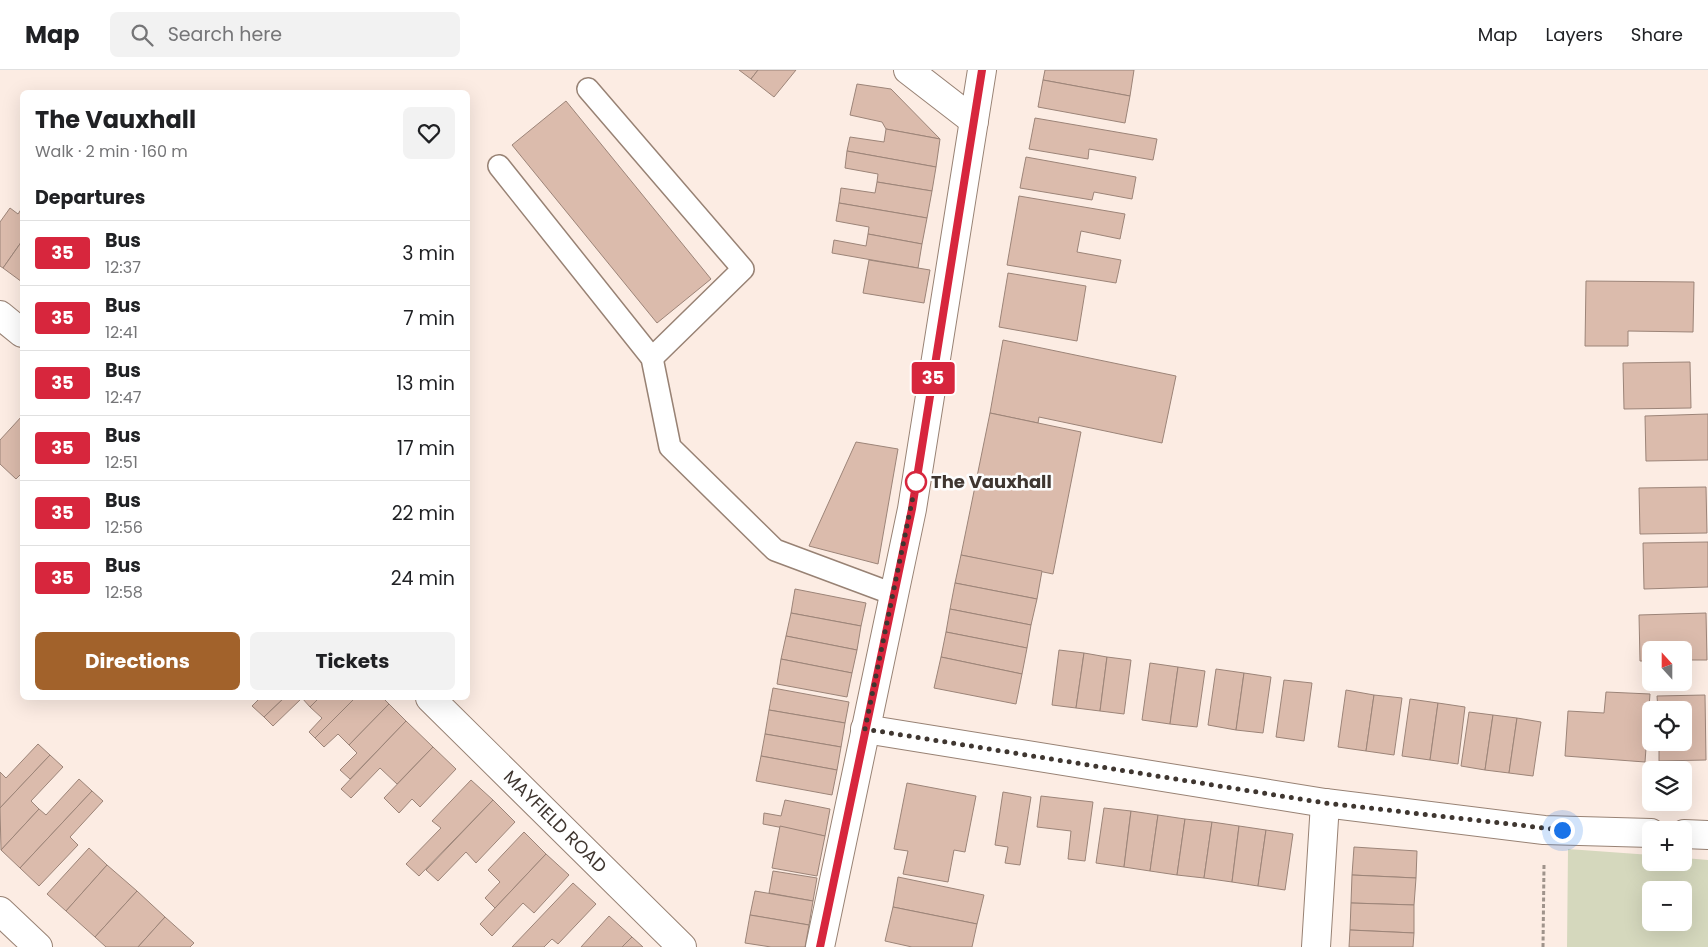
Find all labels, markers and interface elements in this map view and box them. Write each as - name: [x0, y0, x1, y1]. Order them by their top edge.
- search box: [110, 12, 460, 57]
- text: Map: [25, 18, 80, 51]
- icon: search: [128, 21, 156, 49]
- text: Search here: [168, 21, 282, 48]
- text: Map: [1478, 22, 1518, 47]
- text: Layers: [1546, 22, 1603, 47]
- text: Share: [1631, 22, 1683, 47]
- text: The Vauxhall: [35, 103, 196, 136]
- button: heart: [403, 107, 455, 159]
- text: Walk · 2 min · 160 m: [35, 140, 188, 163]
- text: Departures: [35, 184, 145, 211]
- text: Bus: [105, 227, 141, 254]
- text: 35: [51, 240, 74, 265]
- text: 3 min: [402, 240, 455, 267]
- text: 12:37: [105, 256, 141, 279]
- text: Bus: [105, 292, 141, 319]
- text: 35: [51, 305, 74, 330]
- text: 7 min: [403, 305, 455, 332]
- text: 12:41: [105, 321, 138, 344]
- text: Bus: [105, 357, 141, 384]
- line badge: 35: [910, 362, 956, 394]
- text: 35: [922, 365, 944, 390]
- text: 35: [51, 370, 74, 395]
- text: 13 min: [396, 370, 455, 397]
- text: 12:47: [105, 386, 142, 409]
- text: Bus: [105, 422, 141, 449]
- text: 35: [51, 435, 74, 460]
- text: 17 min: [397, 435, 455, 462]
- text: 12:51: [105, 451, 138, 474]
- place label: The Vauxhall: [931, 469, 1052, 494]
- marker: The Vauxhall: [905, 471, 927, 493]
- text: Bus: [105, 487, 141, 514]
- text: 35: [51, 500, 74, 525]
- text: 22 min: [392, 500, 455, 527]
- text: 12:56: [105, 516, 143, 539]
- text: Bus: [105, 552, 141, 579]
- text: 35: [51, 565, 74, 590]
- text: 24 min: [391, 565, 455, 592]
- text: 12:58: [105, 581, 143, 604]
- button: Directions: [35, 632, 240, 690]
- button: Tickets: [250, 632, 455, 690]
- north arrow: [1642, 641, 1692, 691]
- map controls: [1642, 641, 1692, 931]
- button: locate: [1642, 701, 1692, 751]
- button: layers: [1642, 761, 1692, 811]
- street label: MAYFIELD ROAD: [498, 765, 613, 878]
- your location: [1550, 818, 1575, 843]
- button: +: [1642, 821, 1692, 871]
- button: −: [1642, 881, 1692, 931]

